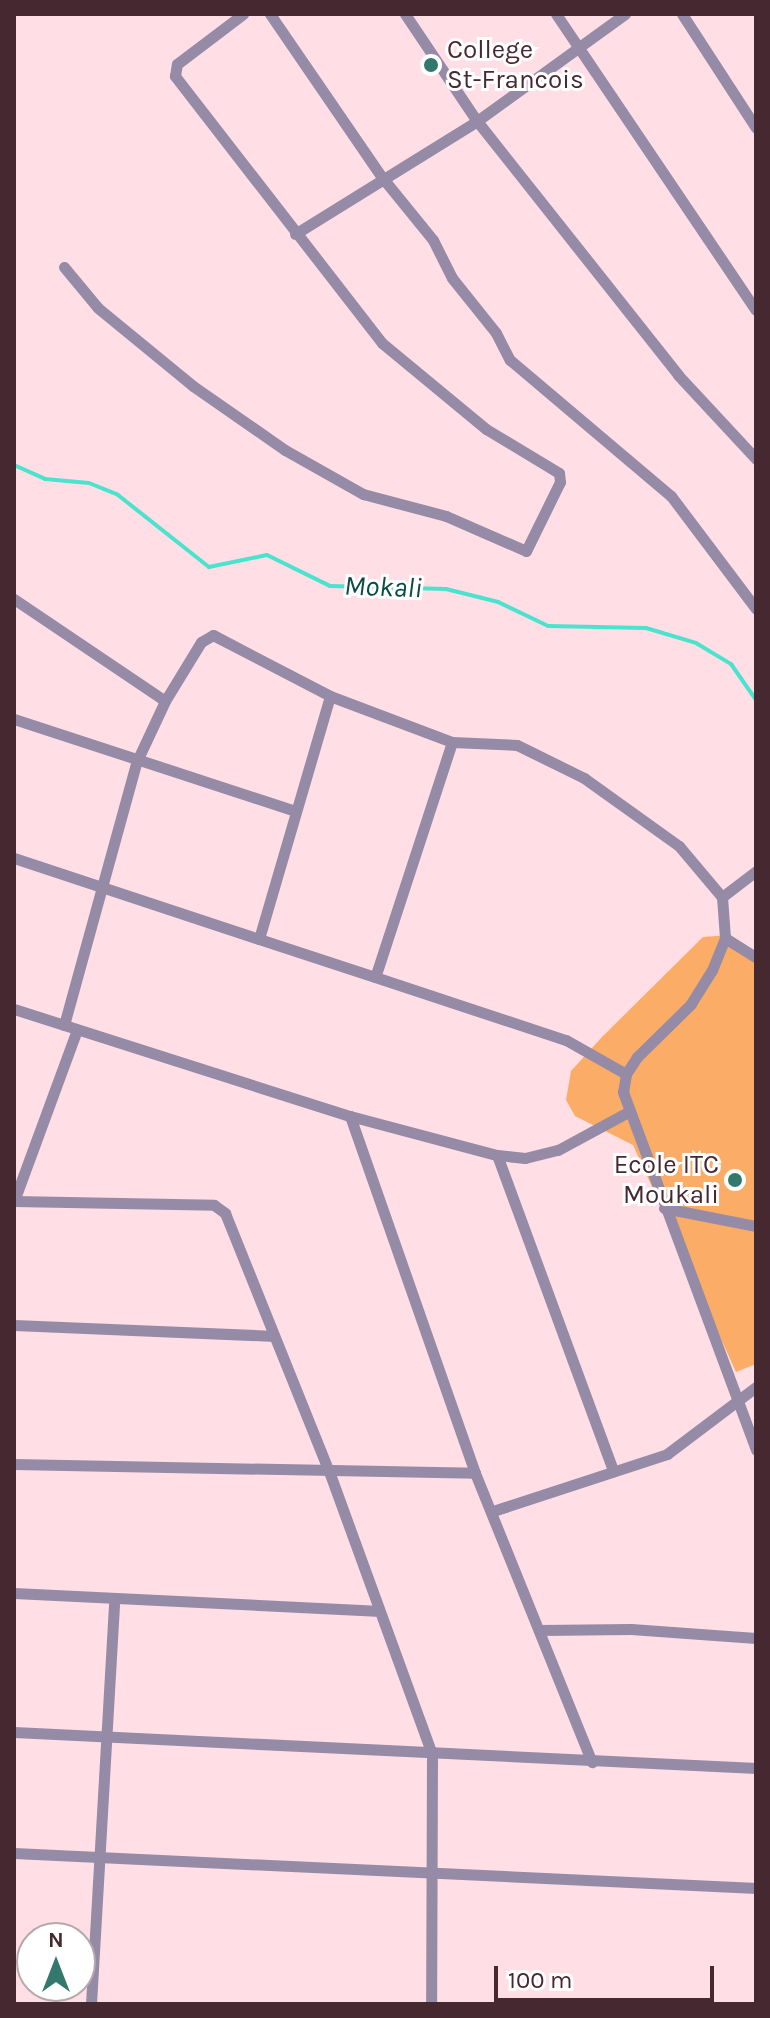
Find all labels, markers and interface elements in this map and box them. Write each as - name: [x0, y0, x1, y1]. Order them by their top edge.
- place label: College St-Francois: [447, 34, 584, 96]
- marker: College St-Francois: [422, 56, 440, 74]
- water label: Mokali: [343, 569, 423, 605]
- place label: Ecole ITC Moukali: [614, 1149, 719, 1210]
- marker: Ecole ITC Moukali: [726, 1171, 744, 1189]
- north arrow: [16, 1922, 96, 2002]
- text: N: [48, 1927, 64, 1953]
- scale bar: [498, 1950, 718, 2000]
- text: 100 m: [508, 1966, 573, 1994]

